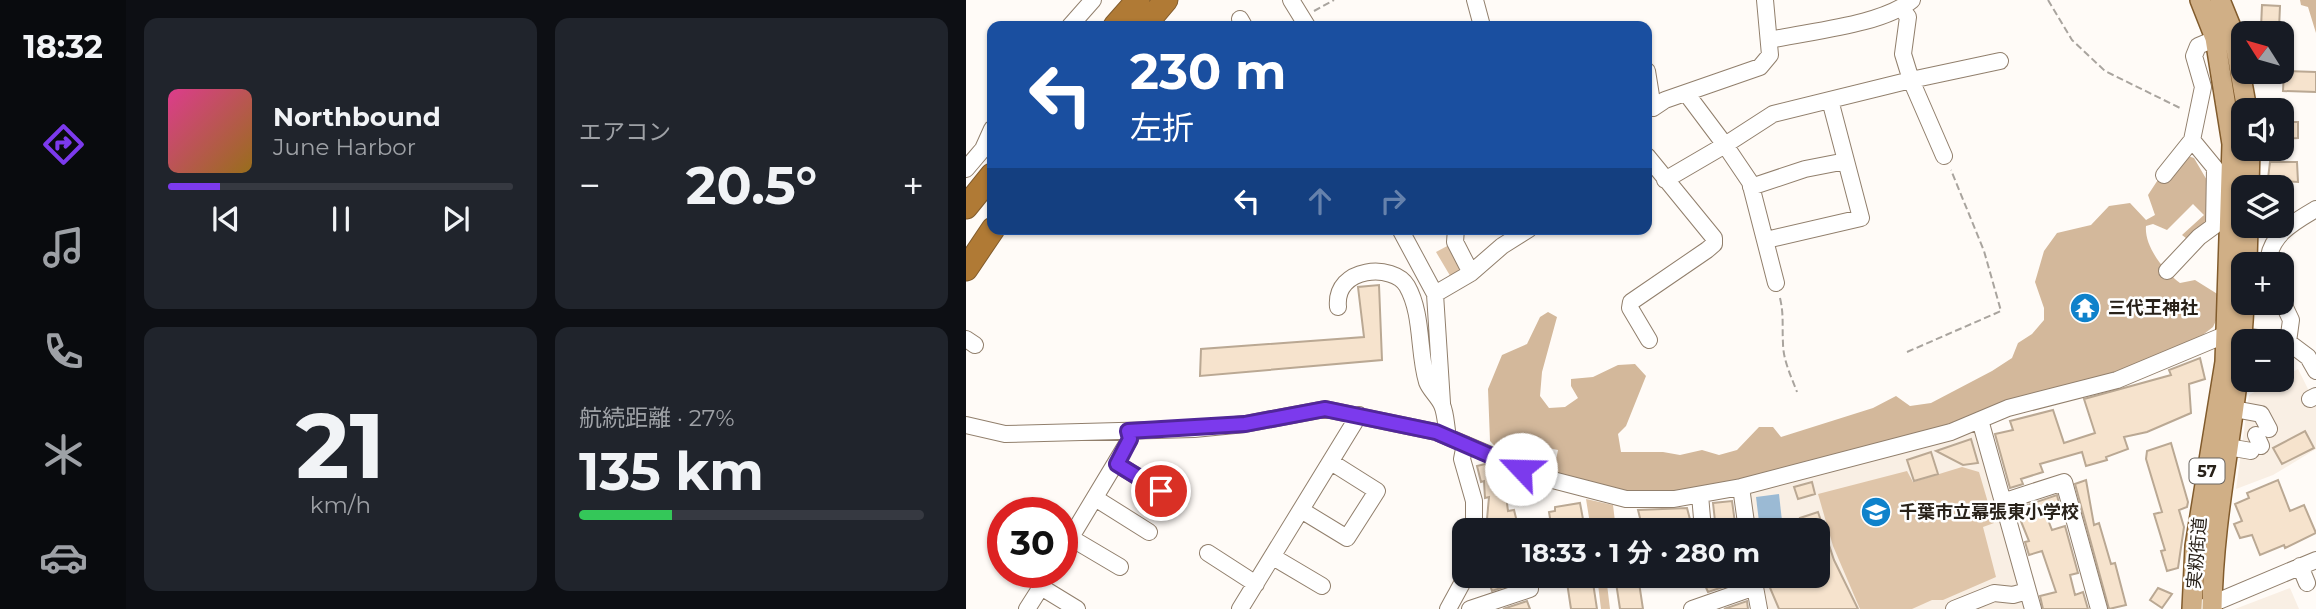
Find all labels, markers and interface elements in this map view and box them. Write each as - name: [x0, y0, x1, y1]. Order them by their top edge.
- north arrow: [2231, 21, 2294, 84]
- map controls: [2231, 21, 2294, 392]
- text: 18:32: [23, 27, 103, 66]
- text: 230 m: [1130, 42, 1286, 101]
- icon: left: [1015, 49, 1106, 140]
- button: sound: [2231, 98, 2294, 161]
- text: Northbound: [273, 101, 441, 133]
- text: 左折: [1130, 108, 1194, 147]
- text: エアコン: [579, 118, 671, 146]
- icon: directions: [39, 120, 88, 169]
- text: June Harbor: [273, 133, 416, 161]
- text: 20.5°: [686, 154, 817, 217]
- text: −: [579, 162, 601, 209]
- text: +: [902, 162, 924, 209]
- button: layers: [2231, 175, 2294, 238]
- icon: left: [1228, 182, 1266, 220]
- icon: ahead: [1301, 182, 1339, 220]
- icon: right: [1374, 182, 1412, 220]
- icon: previous: [207, 200, 245, 238]
- icon: pause: [322, 200, 360, 238]
- icon: next: [437, 200, 475, 238]
- icon: music: [39, 223, 88, 272]
- button: +: [2231, 252, 2294, 315]
- temple icon: 三代王神社: [2068, 291, 2102, 325]
- place label: 三代王神社: [2108, 297, 2198, 319]
- icon: phone: [39, 327, 88, 376]
- button: −: [2231, 329, 2294, 392]
- text: 21: [296, 390, 385, 501]
- text: 航続距離 · 27%: [579, 404, 734, 432]
- icon: climate: [39, 430, 88, 479]
- position arrow: [1484, 432, 1558, 506]
- text: 135 km: [579, 440, 764, 503]
- road number: 57: [2190, 458, 2224, 484]
- pin: [1131, 461, 1191, 521]
- icon: arrive: [1142, 472, 1180, 510]
- text: km/h: [310, 491, 371, 519]
- school or university icon: 千葉市立幕張東小学校: [1859, 495, 1893, 529]
- speed limit sign: 30: [987, 497, 1078, 588]
- place label: 千葉市立幕張東小学校: [1899, 501, 2079, 523]
- street label: 実籾街道: [2183, 516, 2211, 590]
- icon: car: [39, 533, 88, 582]
- text: 18:33 · 1 分 · 280 m: [1522, 537, 1760, 569]

